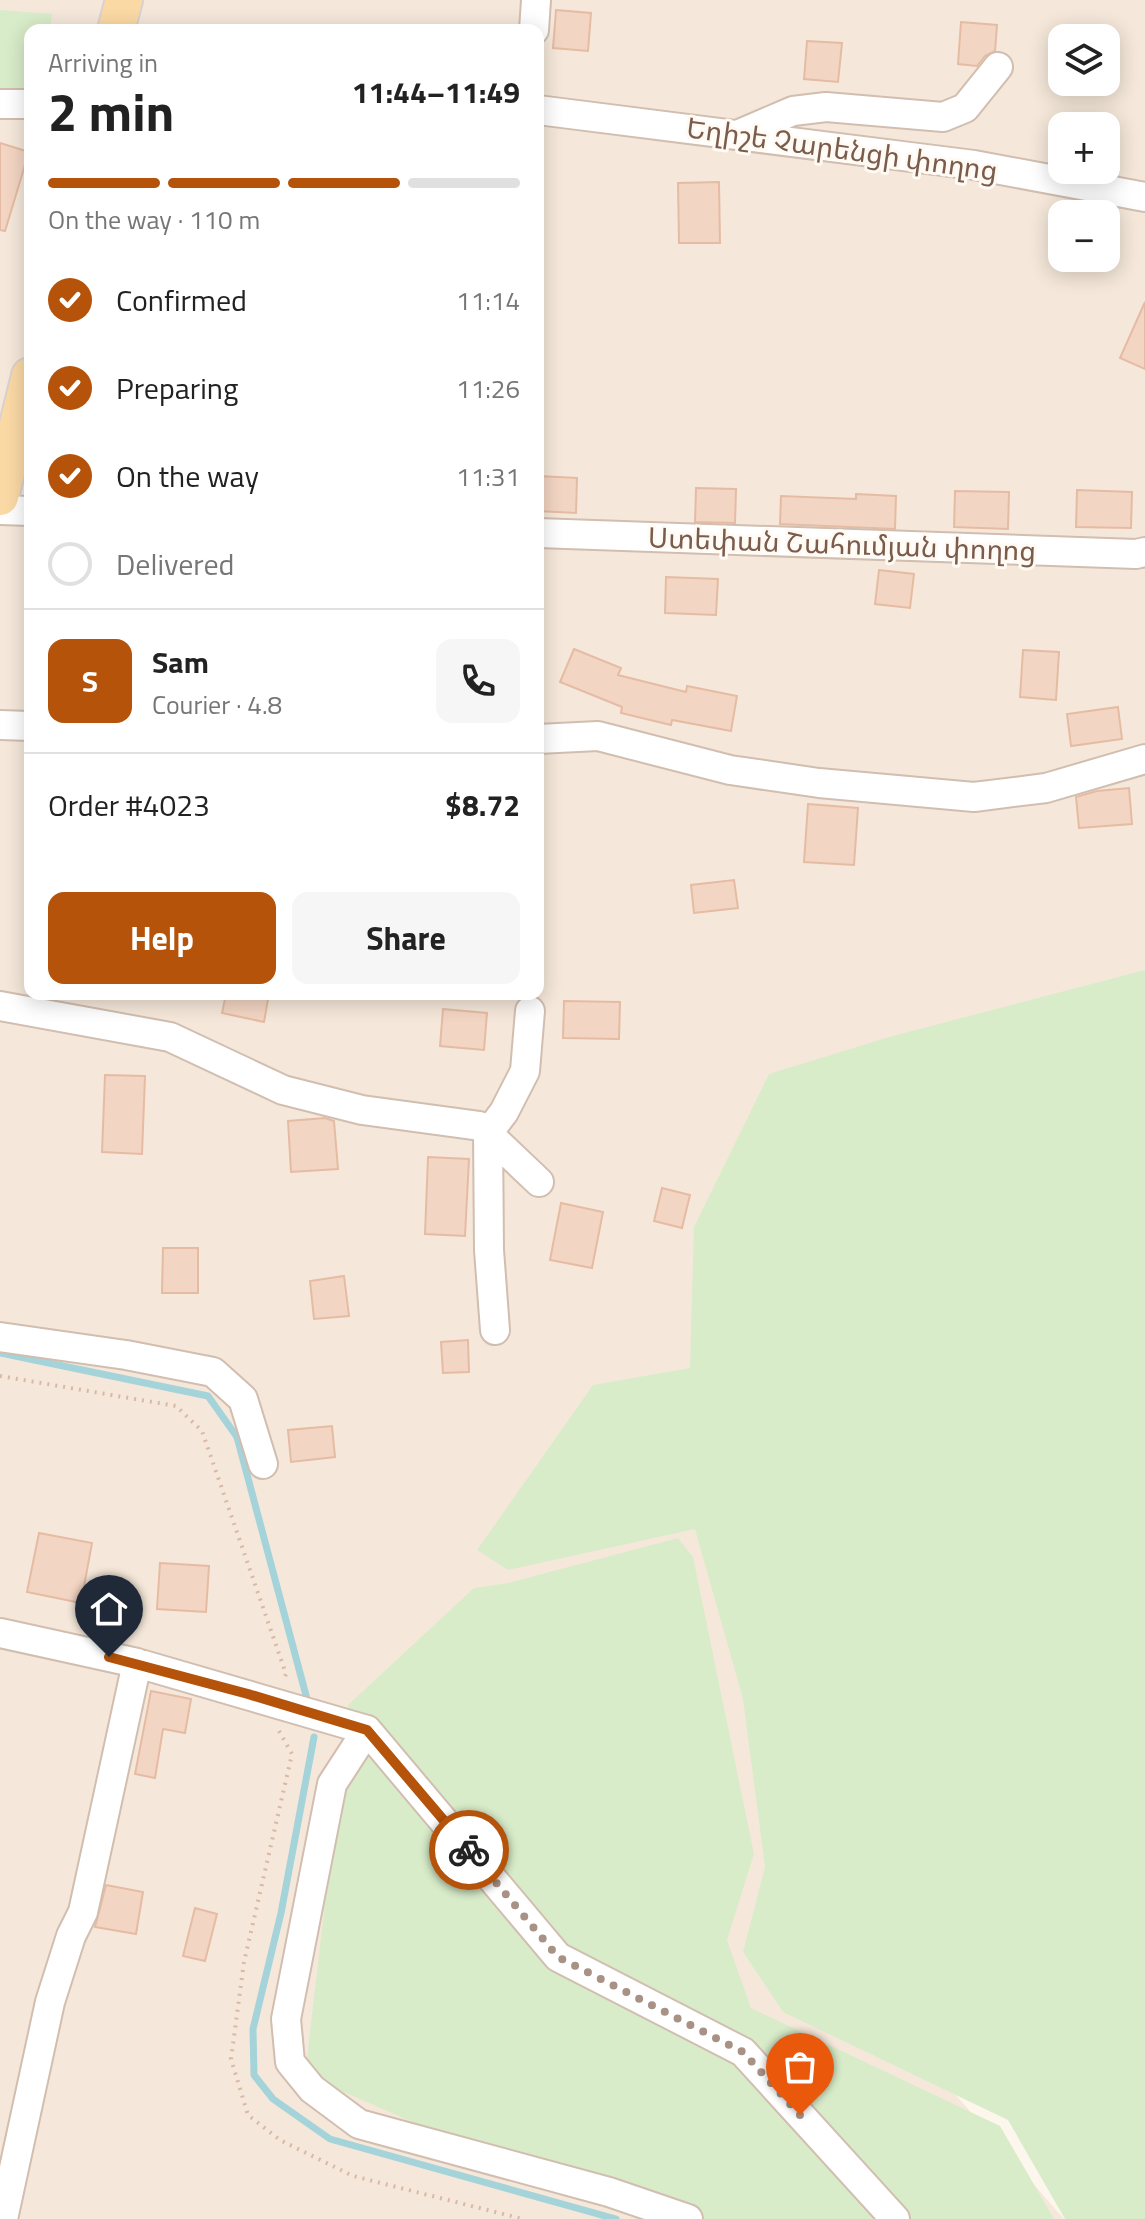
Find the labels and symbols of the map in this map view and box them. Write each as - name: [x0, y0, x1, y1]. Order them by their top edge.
- street label: Եղիշե Չարենցի փողոց: [684, 105, 1000, 192]
- street label: Ստեփան Շահումյան փողոց: [647, 515, 1037, 572]
- pin: [75, 1575, 143, 1657]
- courier: [429, 1810, 509, 1890]
- pin: [766, 2033, 834, 2115]

